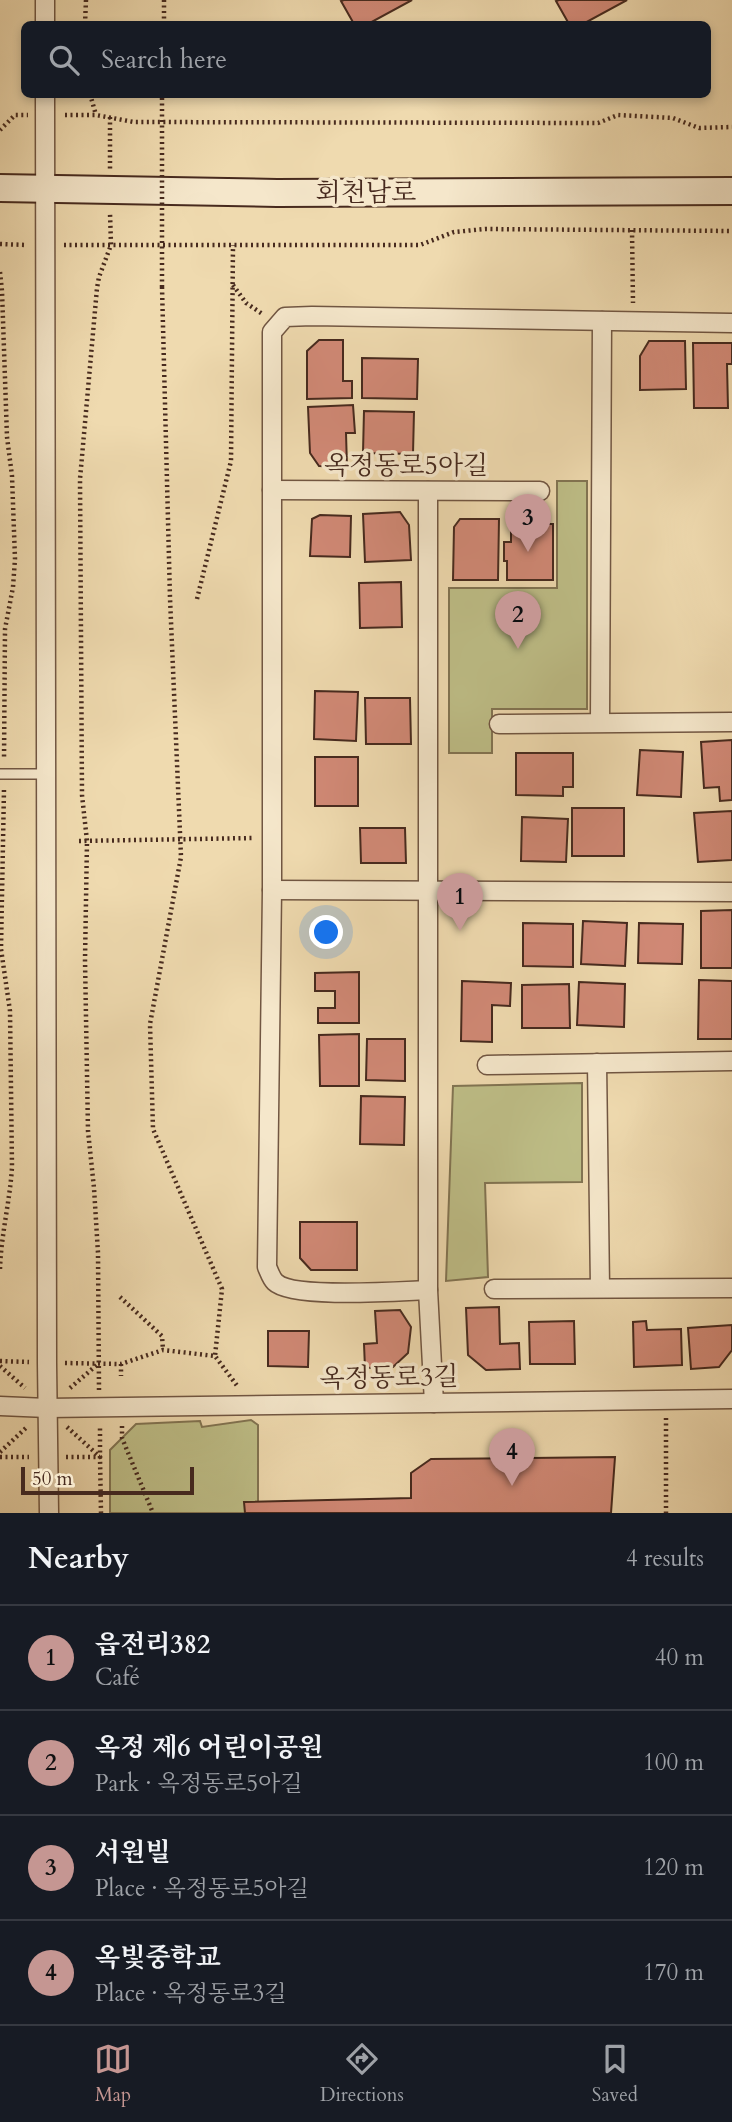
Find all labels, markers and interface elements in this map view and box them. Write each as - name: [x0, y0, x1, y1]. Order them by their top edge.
- search box: [21, 21, 711, 98]
- icon: search: [45, 41, 83, 79]
- text: Search here: [101, 42, 227, 77]
- street label: 회천남로: [316, 175, 416, 210]
- street label: 옥정동로5아길: [324, 448, 488, 483]
- pin: 3: [505, 494, 551, 552]
- pin: 2: [495, 591, 541, 649]
- pin: 1: [437, 873, 483, 931]
- your location: [309, 915, 343, 949]
- street label: 옥정동로3길: [319, 1359, 459, 1396]
- pin: 4: [489, 1428, 535, 1486]
- scale bar: [21, 1464, 194, 1496]
- text: 50 m: [32, 1466, 73, 1492]
- text: Nearby: [28, 1538, 129, 1579]
- text: 4 results: [626, 1543, 704, 1574]
- text: 읍전리382: [95, 1627, 210, 1662]
- text: 1: [45, 1642, 57, 1673]
- text: 40 m: [655, 1642, 704, 1673]
- text: Café: [95, 1662, 140, 1693]
- text: 옥정 제6 어린이공원: [95, 1730, 323, 1765]
- text: 2: [45, 1747, 57, 1778]
- text: 100 m: [643, 1747, 704, 1778]
- text: Park · 옥정동로5아길: [95, 1768, 303, 1799]
- text: 서원빌: [95, 1835, 170, 1870]
- text: 3: [45, 1852, 57, 1883]
- text: 120 m: [643, 1852, 704, 1883]
- text: Place · 옥정동로5아길: [95, 1873, 309, 1904]
- text: 옥빛중학교: [95, 1940, 221, 1975]
- text: 4: [45, 1957, 57, 1988]
- text: 170 m: [643, 1957, 704, 1988]
- text: Place · 옥정동로3길: [95, 1978, 286, 2009]
- tab: Map: [94, 2040, 132, 2108]
- tab: Directions: [320, 2040, 404, 2108]
- tab: Saved: [592, 2040, 638, 2108]

